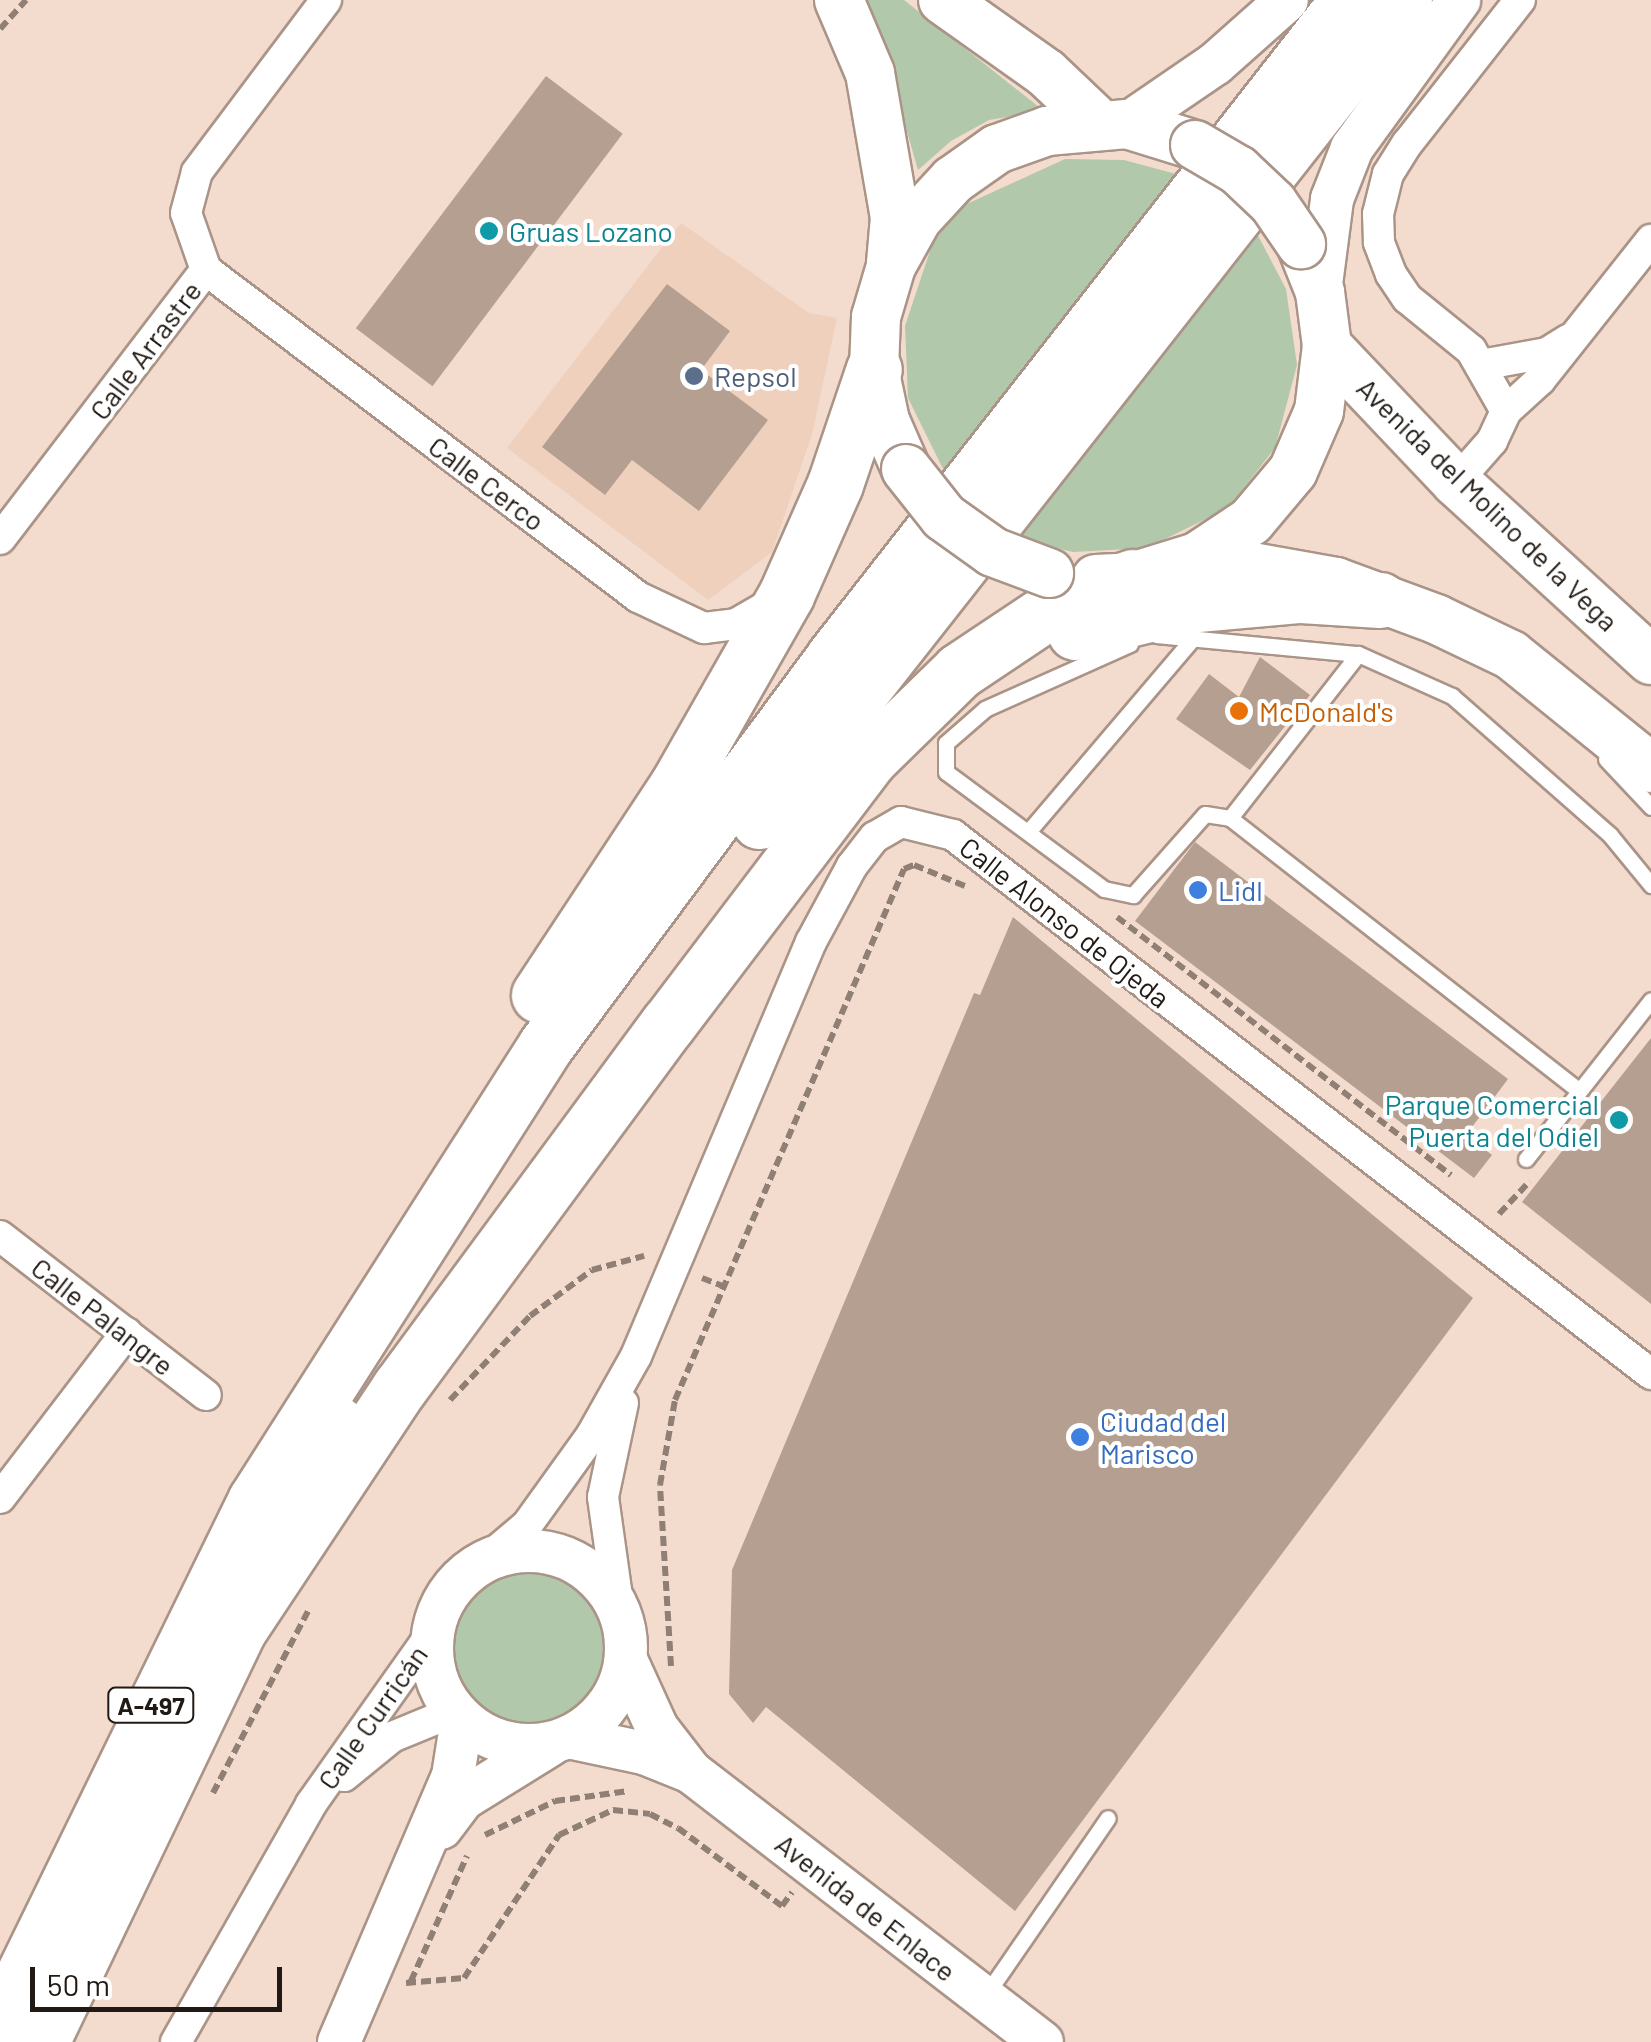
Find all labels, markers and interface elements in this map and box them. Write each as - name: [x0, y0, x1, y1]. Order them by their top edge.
- place label: Gruas Lozano: [509, 214, 673, 248]
- marker: Gruas Lozano: [478, 220, 500, 242]
- street label: Calle Arrastre: [82, 274, 208, 426]
- place label: Repsol: [714, 359, 797, 393]
- marker: Repsol: [683, 365, 705, 387]
- street label: Avenida del Molino de la Vega: [1351, 370, 1625, 638]
- street label: Calle Cerco: [423, 429, 551, 537]
- place label: McDonald's: [1259, 694, 1394, 728]
- marker: McDonald's: [1228, 700, 1250, 722]
- street label: Calle Alonso de Ojeda: [953, 830, 1177, 1014]
- place label: Lidl: [1218, 873, 1263, 907]
- marker: Lidl: [1187, 879, 1209, 901]
- place label: Parque Comercial Puerta del Odiel: [1385, 1087, 1599, 1153]
- marker: Parque Comercial Puerta del Odiel: [1608, 1109, 1630, 1131]
- street label: Calle Palangre: [25, 1250, 181, 1382]
- place label: Ciudad del Marisco: [1100, 1404, 1226, 1470]
- marker: Ciudad del Marisco: [1069, 1426, 1091, 1448]
- street label: Calle Curricán: [310, 1639, 434, 1795]
- road number: A-497: [106, 1685, 196, 1725]
- street label: Avenida de Enlace: [769, 1826, 963, 1988]
- scale bar: [35, 1947, 288, 2009]
- text: 50 m: [47, 1966, 110, 2002]

